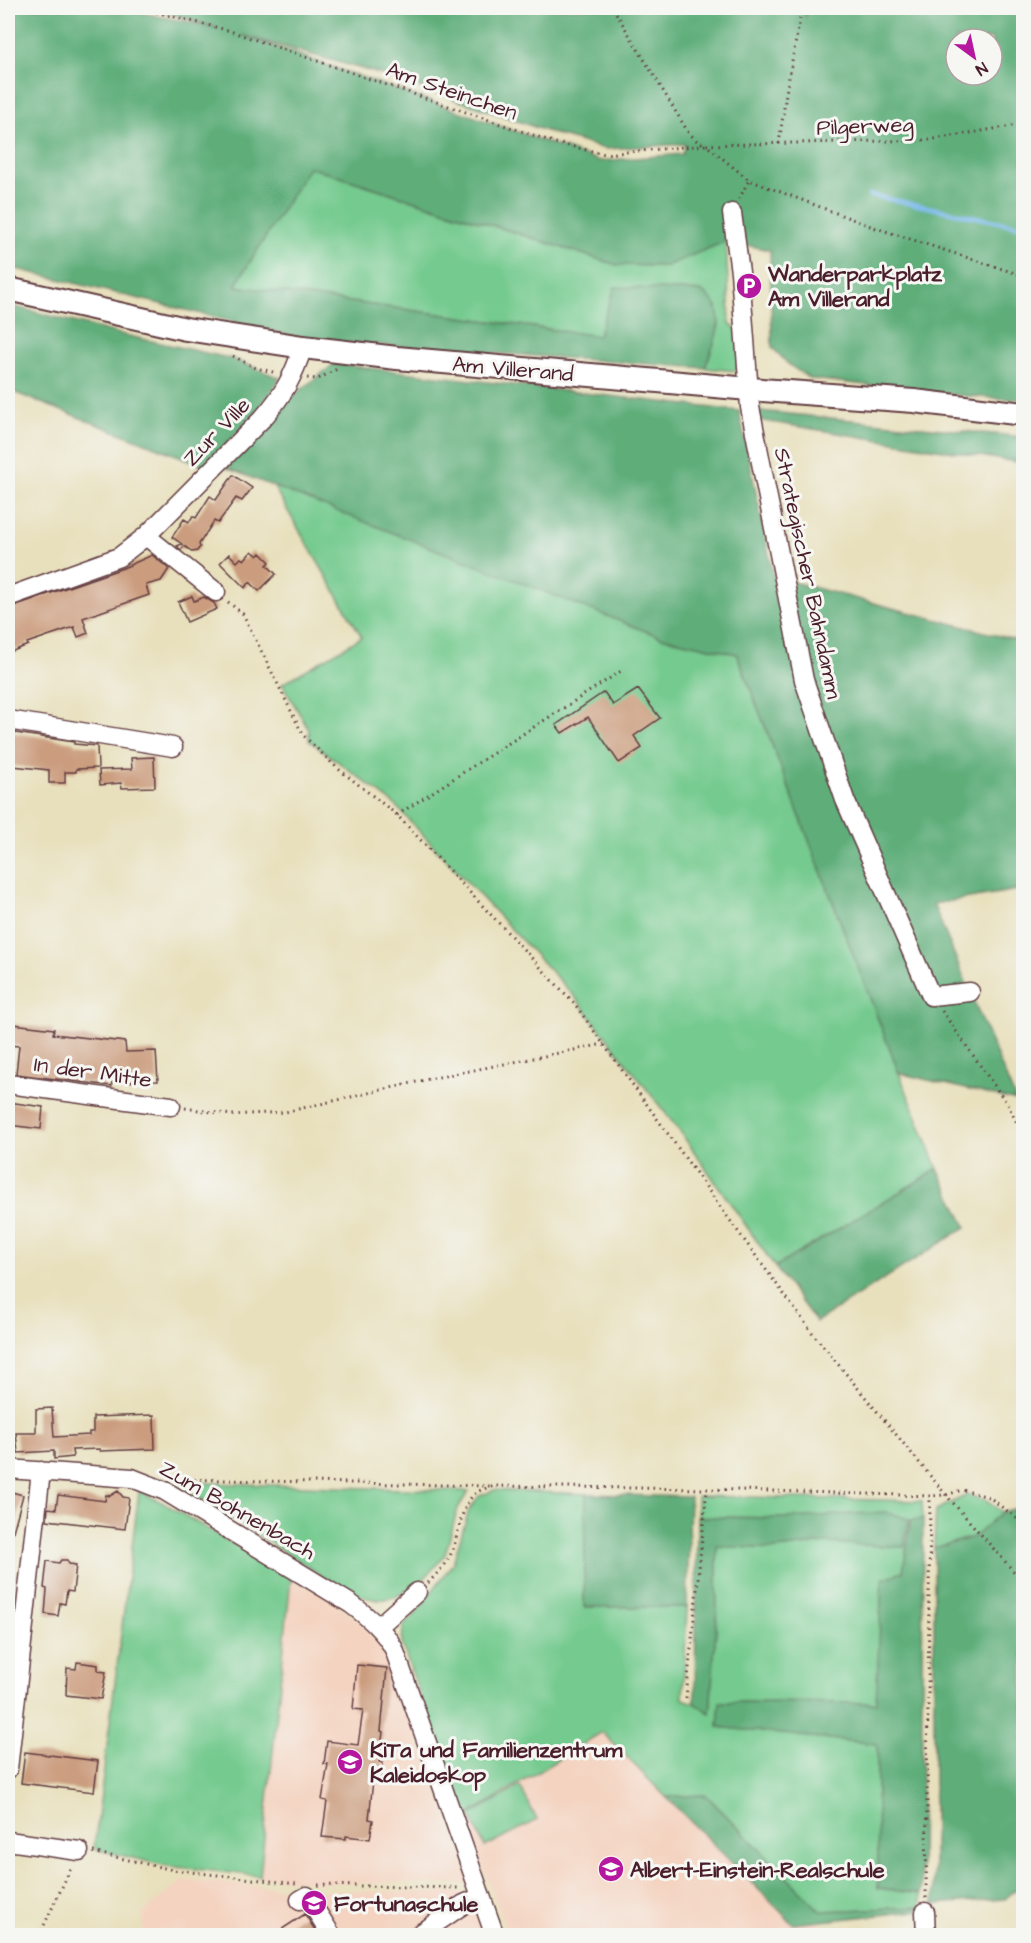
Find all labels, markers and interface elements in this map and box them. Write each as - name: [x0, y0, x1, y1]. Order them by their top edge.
- north arrow: [944, 27, 1004, 87]
- street label: Am Steinchen: [382, 54, 521, 128]
- text: N: [971, 57, 992, 81]
- street label: Pilgerweg: [816, 109, 914, 145]
- place label: Wanderparkplatz Am Villerand: [767, 259, 943, 315]
- parking icon: Wanderparkplatz Am Villerand: [734, 271, 764, 301]
- street label: Am Villerand: [451, 349, 575, 390]
- street label: Zur Ville: [176, 391, 258, 473]
- street label: Strategischer Bahndamm: [765, 445, 849, 702]
- street label: In der Mitte: [32, 1049, 154, 1096]
- street label: Zum Bohnenbach: [153, 1453, 321, 1568]
- place label: KiTa und Familienzentrum Kaleidoskop: [370, 1735, 623, 1791]
- school or university icon: KiTa und Familienzentrum Kaleidoskop: [335, 1747, 365, 1777]
- school or university icon: Albert-Einstein-Realschule: [596, 1854, 626, 1884]
- place label: Albert-Einstein-Realschule: [630, 1855, 885, 1886]
- school or university icon: Fortunaschule: [299, 1888, 329, 1918]
- place label: Fortunaschule: [334, 1889, 478, 1920]

